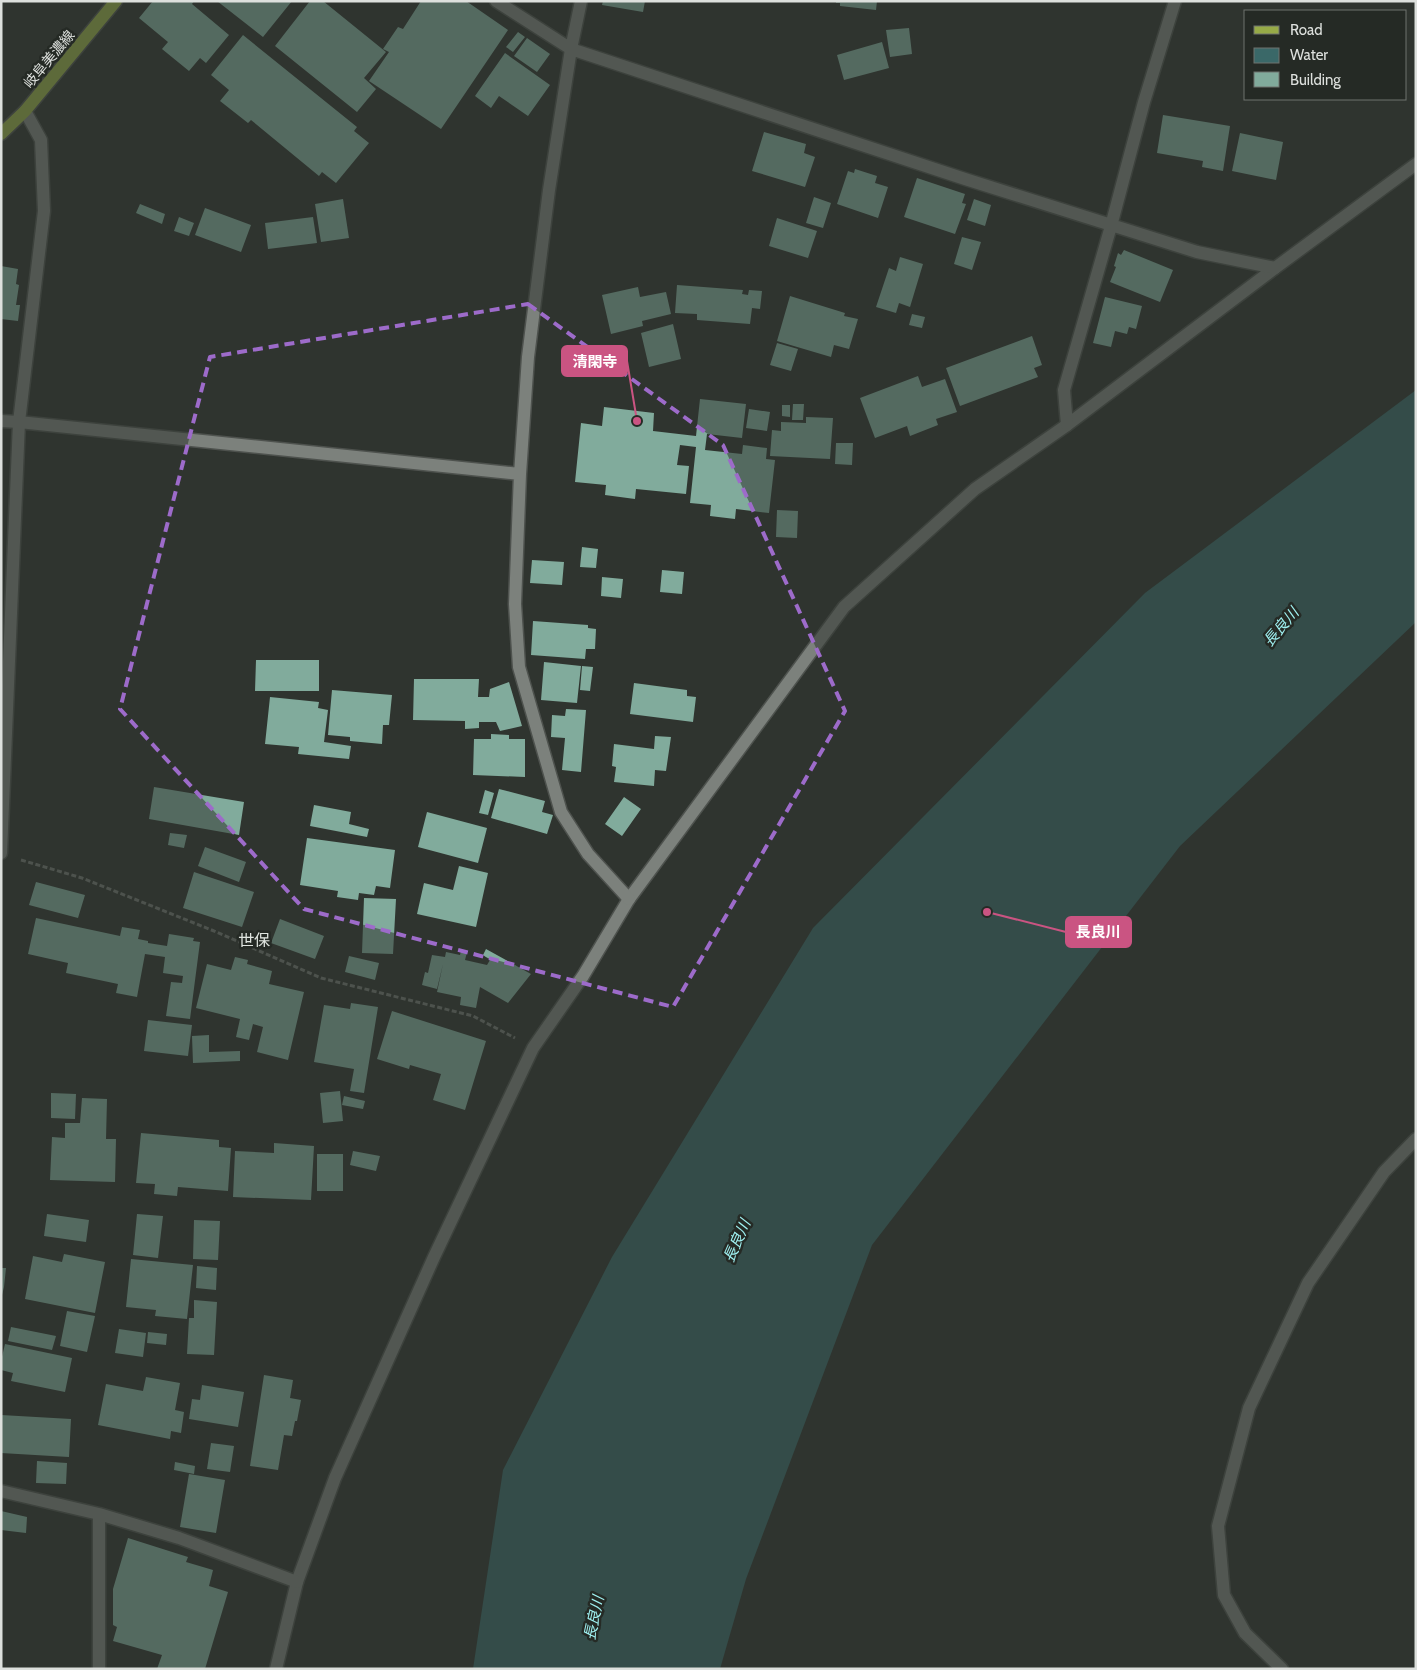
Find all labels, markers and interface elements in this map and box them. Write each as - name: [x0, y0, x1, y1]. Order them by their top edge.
- legend: [1244, 10, 1407, 100]
- text: Road: [1290, 21, 1323, 39]
- street label: 岐阜美濃線: [20, 26, 78, 92]
- text: Water: [1290, 46, 1328, 64]
- text: Building: [1290, 71, 1341, 89]
- callout: 清閑寺: [562, 346, 627, 376]
- text: 清閑寺: [572, 353, 618, 371]
- water label: 長良川: [1260, 602, 1304, 650]
- callout: 長良川: [1066, 917, 1131, 947]
- text: 長良川: [1075, 923, 1121, 941]
- district label: 世保: [238, 931, 270, 950]
- water label: 長良川: [720, 1215, 755, 1265]
- water label: 長良川: [581, 1592, 608, 1642]

